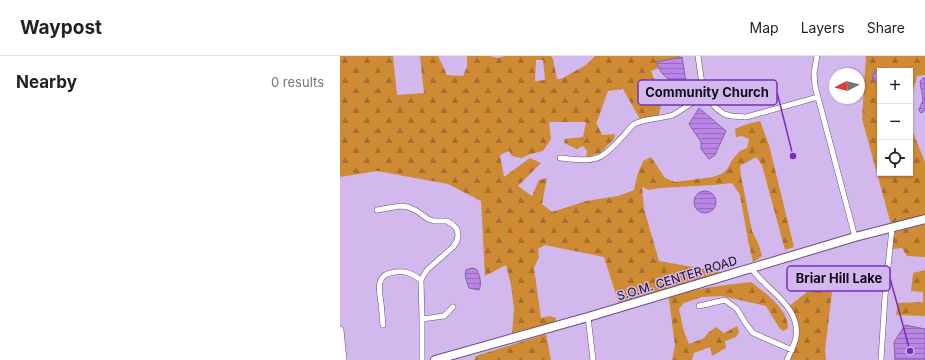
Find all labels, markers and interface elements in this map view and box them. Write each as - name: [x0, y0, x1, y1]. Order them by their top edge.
- text: Waypost: [20, 16, 102, 39]
- text: Map: [750, 19, 779, 36]
- text: Layers: [801, 19, 845, 36]
- text: Share: [867, 19, 905, 36]
- north arrow: [829, 68, 865, 104]
- map controls: [877, 68, 913, 176]
- button: +: [877, 68, 913, 104]
- text: Nearby: [16, 72, 77, 92]
- text: 0 results: [271, 74, 324, 90]
- callout: Community Church: [638, 80, 777, 105]
- text: Community Church: [645, 84, 769, 100]
- button: −: [877, 104, 913, 140]
- button: locate: [877, 140, 913, 176]
- street label: S.O.M. CENTER ROAD: [615, 253, 739, 303]
- callout: Briar Hill Lake: [787, 266, 890, 291]
- text: Briar Hill Lake: [796, 270, 883, 286]

